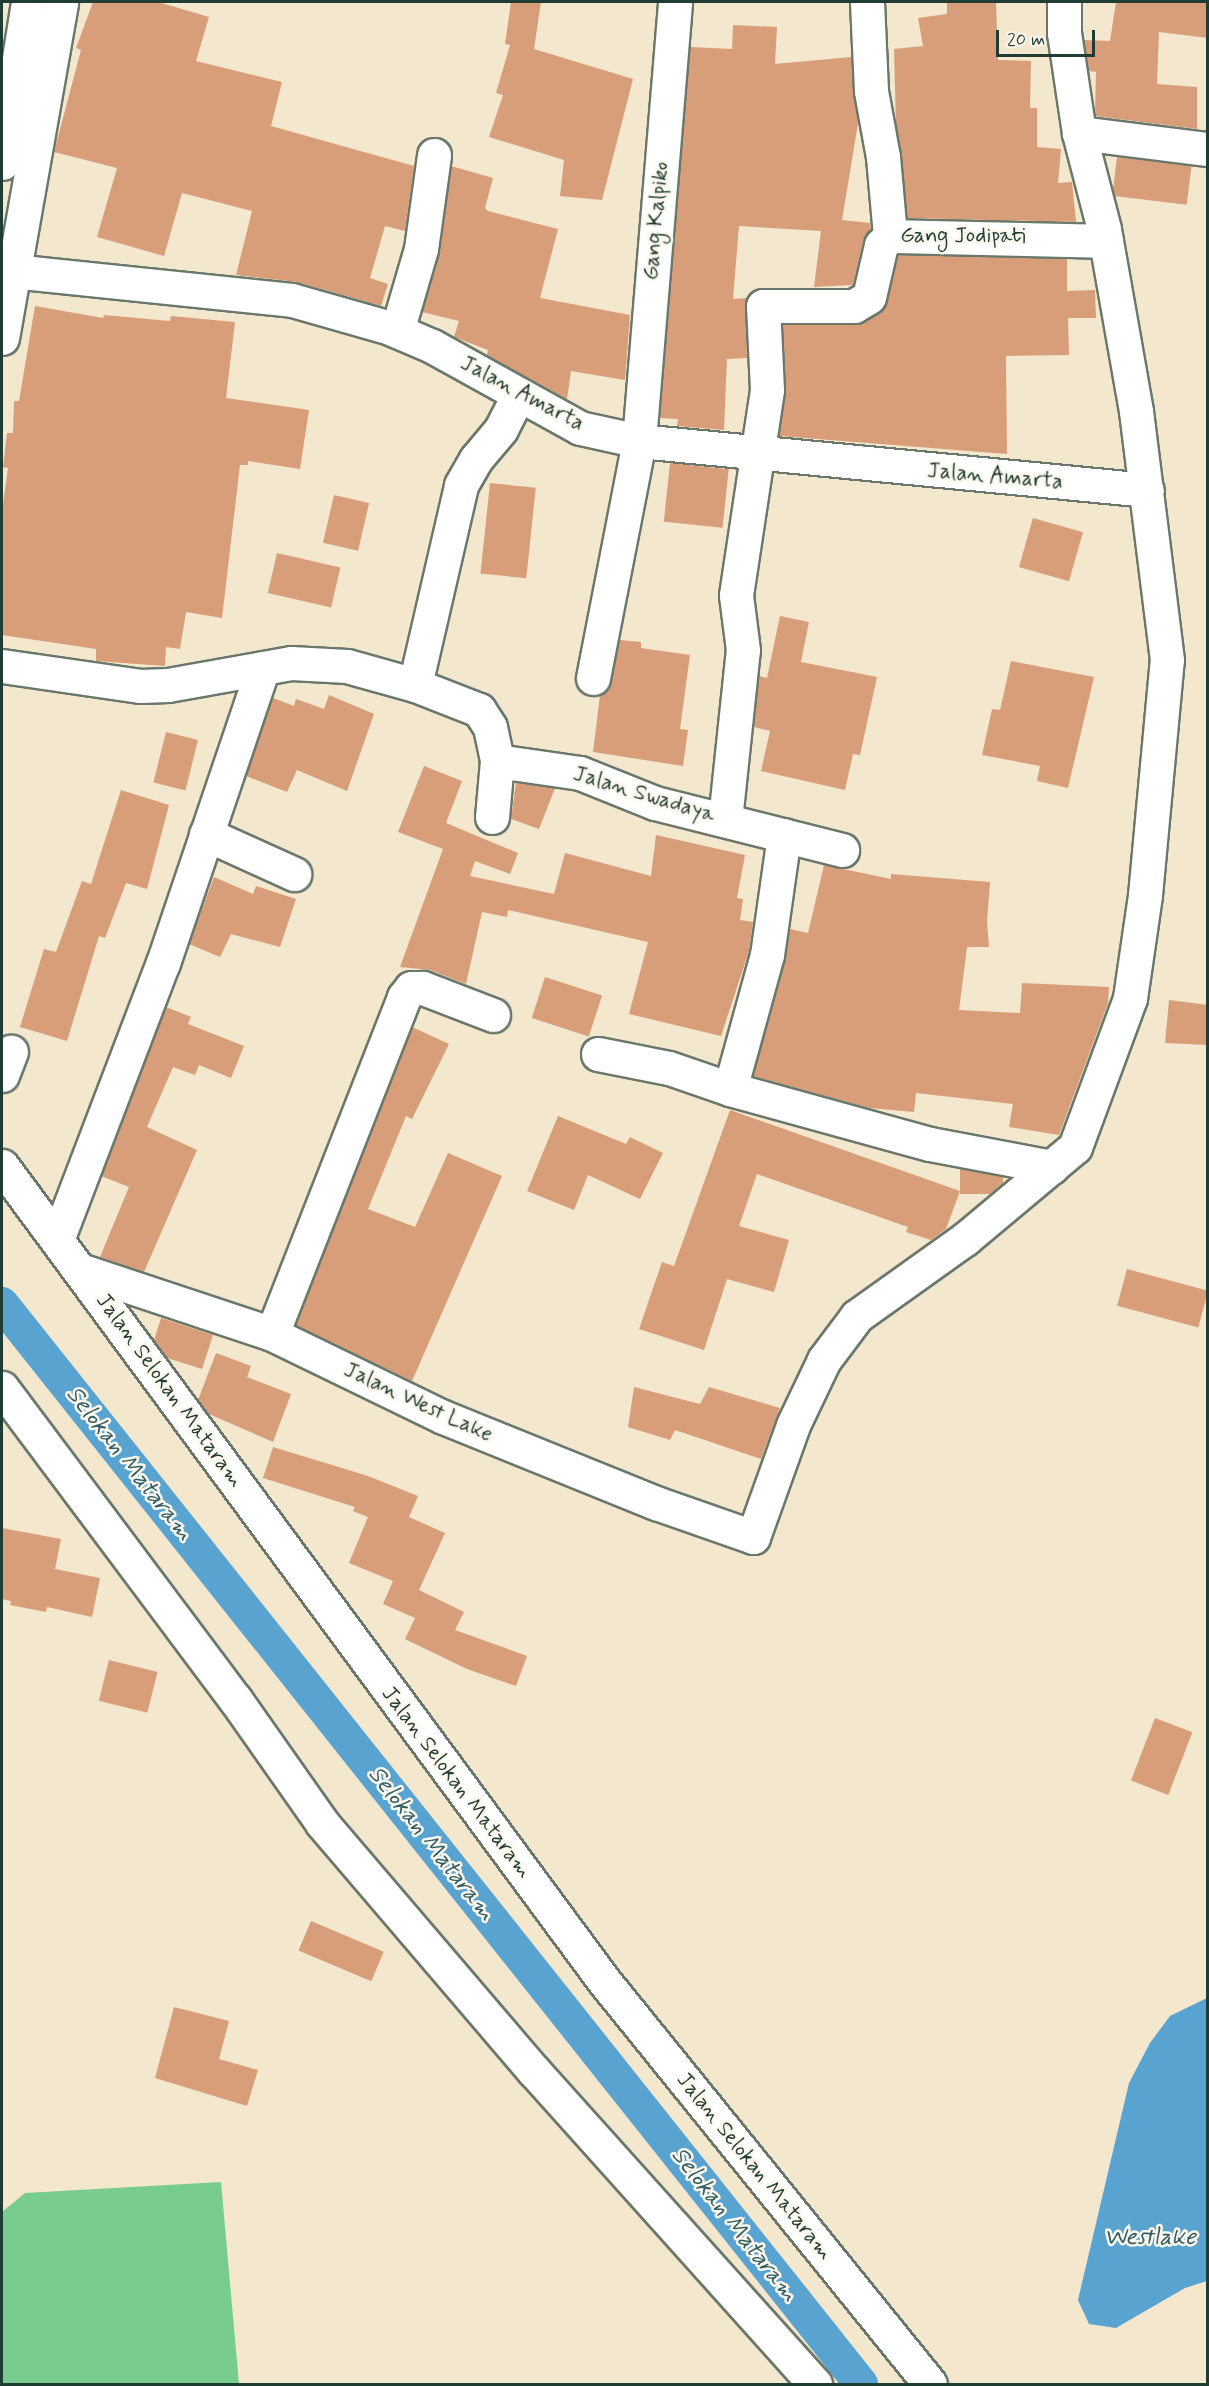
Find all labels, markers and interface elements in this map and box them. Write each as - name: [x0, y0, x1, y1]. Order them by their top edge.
- scale bar: [999, 18, 1098, 56]
- text: 20 m: [1007, 28, 1045, 52]
- street label: Gang Kalpiko: [639, 161, 675, 281]
- street label: Gang Jodipati: [900, 224, 1026, 250]
- street label: Jalan Amarta: [455, 350, 589, 438]
- street label: Jalan Amarta: [925, 458, 1065, 496]
- street label: Jalan Swadaya: [570, 761, 718, 829]
- street label: Jalan Selokan Mataram: [91, 1290, 247, 1492]
- street label: Jalan West Lake: [339, 1357, 497, 1449]
- water label: Selokan Mataram: [62, 1383, 196, 1545]
- street label: Jalan Selokan Mataram: [376, 1683, 536, 1883]
- water label: Selokan Mataram: [364, 1763, 498, 1925]
- street label: Jalan Selokan Mataram: [671, 2069, 837, 2265]
- water label: Selokan Mataram: [667, 2144, 801, 2306]
- water label: Westlake: [1104, 2224, 1196, 2252]

